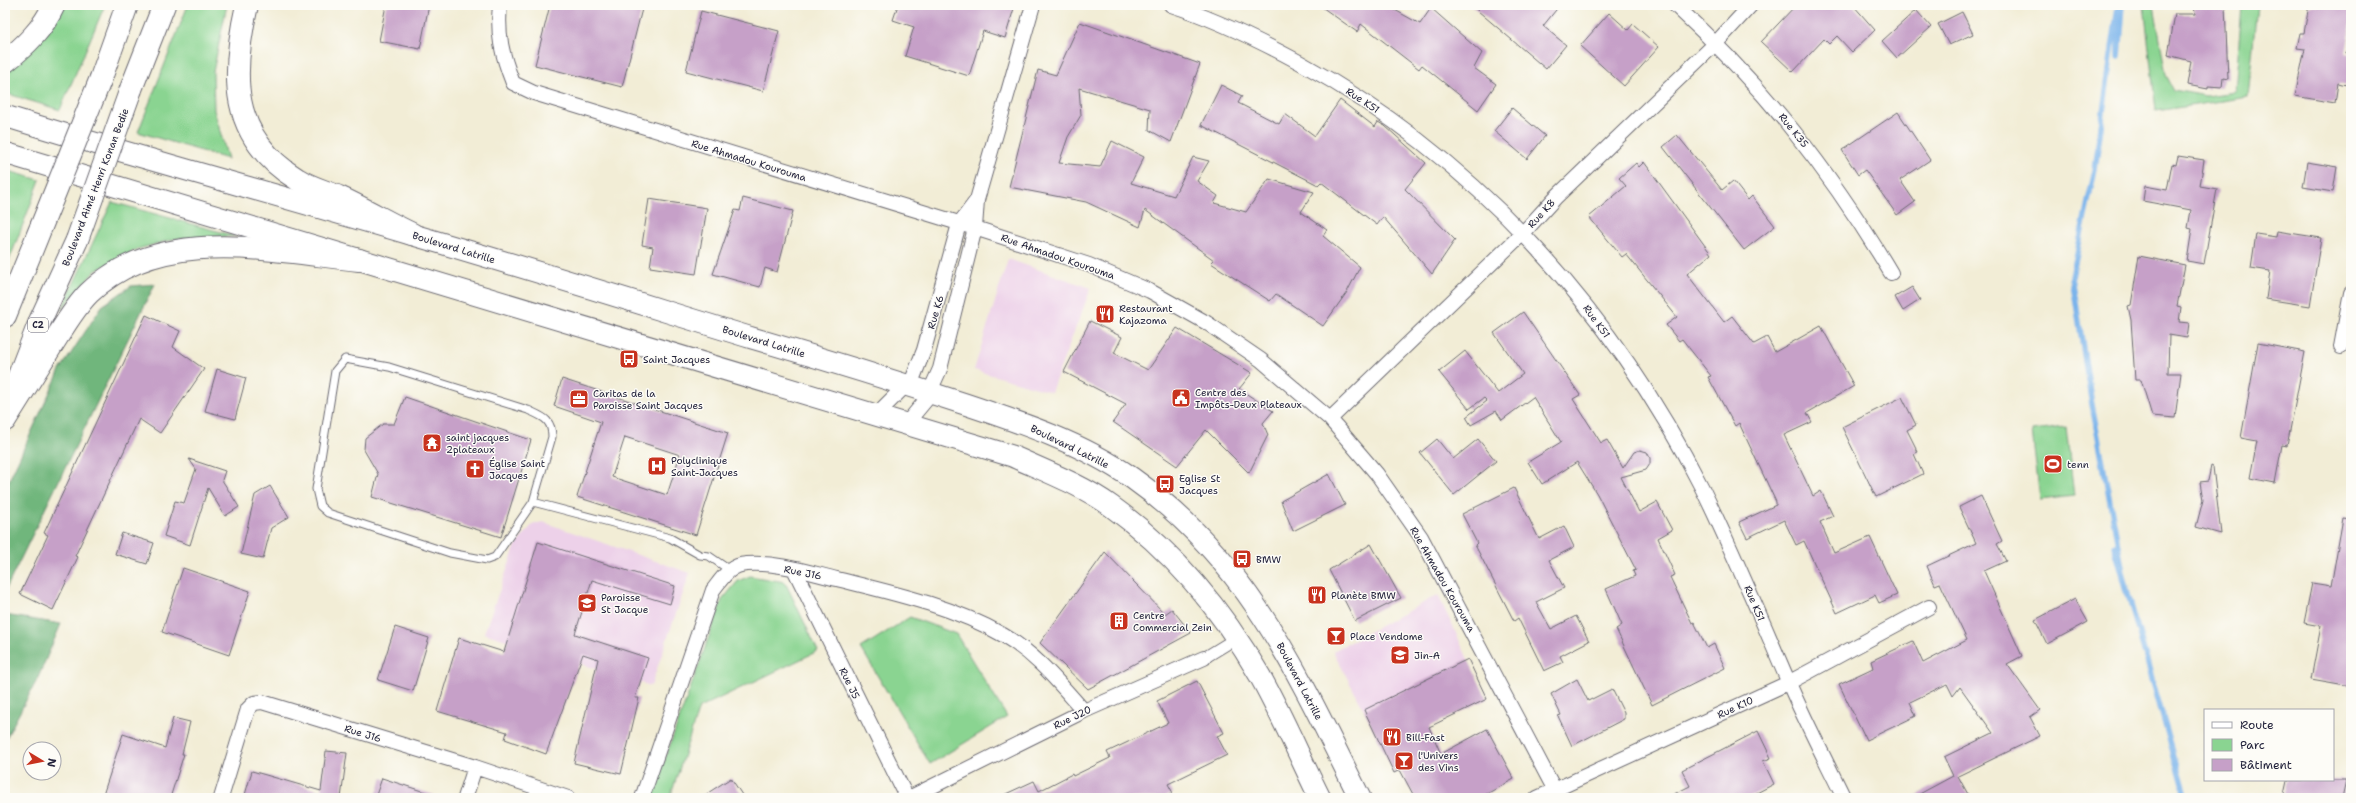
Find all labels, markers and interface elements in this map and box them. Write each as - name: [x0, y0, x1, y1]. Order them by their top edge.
- street label: Rue K51: [1343, 85, 1382, 116]
- street label: Boulevard Aimé Henri Konan Bedie: [59, 106, 132, 268]
- street label: Rue K35: [1776, 111, 1811, 150]
- street label: Rue Ahmadou Kourouma: [690, 137, 809, 184]
- street label: Rue K8: [1525, 196, 1558, 231]
- street label: Boulevard Latrille: [411, 229, 497, 266]
- street label: Rue Ahmadou Kourouma: [999, 231, 1117, 282]
- street label: Rue K6: [924, 294, 946, 330]
- place label: Restaurant Kajazoma: [1119, 302, 1173, 327]
- street label: Rue K51: [1580, 302, 1613, 340]
- restaurant icon: Restaurant Kajazoma: [1094, 303, 1116, 325]
- road number: C2: [28, 318, 48, 332]
- street label: Boulevard Latrille: [721, 323, 807, 360]
- bus stop icon: Saint Jacques: [618, 348, 640, 370]
- place label: Saint Jacques: [643, 353, 710, 366]
- place label: Centre des Impôts-Deux Plateaux: [1195, 386, 1302, 411]
- place label: Caritas de la Paroisse Saint Jacques: [593, 387, 703, 412]
- public building icon: Centre des Impôts-Deux Plateaux: [1170, 387, 1192, 409]
- office icon: Caritas de la Paroisse Saint Jacques: [568, 388, 590, 410]
- street label: Boulevard Latrille: [1028, 422, 1112, 471]
- place label: saint jacques 2plateaux: [446, 431, 509, 456]
- temple icon: saint jacques 2plateaux: [421, 432, 443, 454]
- sports icon: tenn: [2042, 453, 2064, 475]
- place label: Polyclinique Saint-Jacques: [671, 454, 738, 479]
- hospital icon: Polyclinique Saint-Jacques: [646, 455, 668, 477]
- place label: Église Saint Jacques: [489, 457, 545, 482]
- church icon: Église Saint Jacques: [464, 458, 486, 480]
- place label: tenn: [2067, 458, 2089, 471]
- place label: Eglise St Jacques: [1179, 472, 1220, 497]
- bus stop icon: Eglise St Jacques: [1154, 473, 1176, 495]
- street label: Rue Ahmadou Kourouma: [1407, 524, 1478, 635]
- bus stop icon: BMW: [1231, 548, 1253, 570]
- place label: BMW: [1256, 553, 1281, 566]
- street label: Rue J16: [783, 562, 823, 583]
- street label: Rue K51: [1741, 583, 1768, 623]
- restaurant icon: Planète BMW: [1306, 584, 1328, 606]
- place label: Planète BMW: [1331, 589, 1396, 602]
- place label: Paroisse St Jacque: [601, 591, 649, 616]
- school or university icon: Paroisse St Jacque: [576, 592, 598, 614]
- place label: Centre Commercial Zein: [1133, 609, 1212, 634]
- building icon: Centre Commercial Zein: [1108, 610, 1130, 632]
- bar icon: Place Vendome: [1325, 625, 1347, 647]
- place label: Place Vendome: [1350, 630, 1423, 643]
- street label: Boulevard Latrille: [1274, 640, 1326, 722]
- school or university icon: Jin-A: [1389, 644, 1411, 666]
- place label: Jin-A: [1414, 649, 1440, 662]
- street label: Rue J5: [836, 665, 863, 701]
- street label: Rue K10: [1715, 693, 1755, 721]
- street label: Rue J20: [1051, 703, 1093, 732]
- legend: [2204, 709, 2334, 781]
- text: Route: [2240, 717, 2274, 733]
- street label: Rue J16: [343, 722, 383, 745]
- restaurant icon: Bill-Fast: [1381, 726, 1403, 748]
- place label: Bill-Fast: [1406, 731, 1445, 744]
- text: Parc: [2240, 737, 2265, 753]
- north arrow: [22, 741, 62, 781]
- place label: l'Univers des Vins: [1418, 749, 1459, 774]
- bar icon: l'Univers des Vins: [1393, 750, 1415, 772]
- text: N: [43, 757, 59, 769]
- text: Bâtiment: [2240, 757, 2292, 773]

